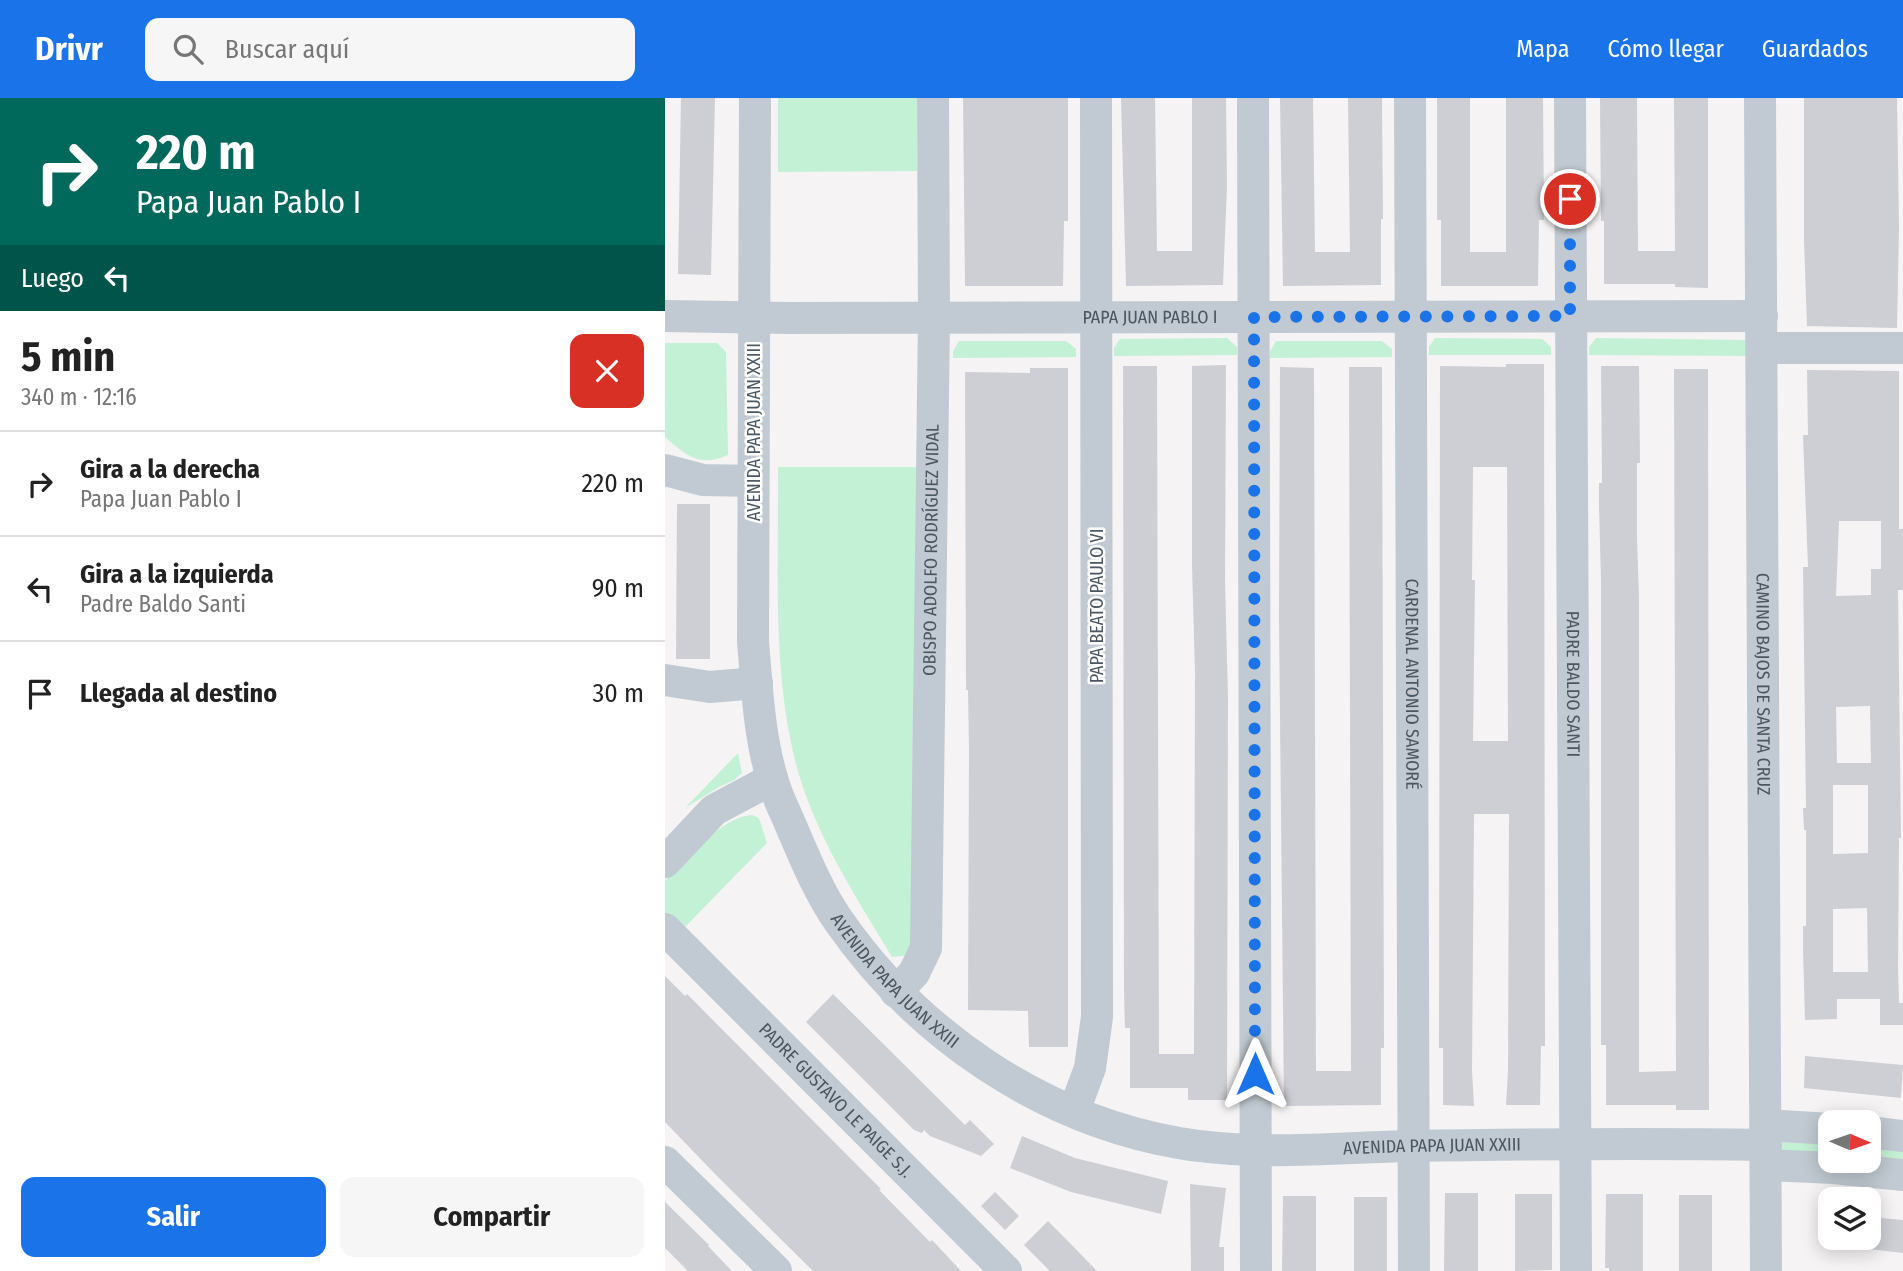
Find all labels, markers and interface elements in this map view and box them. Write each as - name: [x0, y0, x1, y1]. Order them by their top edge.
- search box: [145, 18, 635, 81]
- text: Drivr: [35, 29, 103, 69]
- icon: search: [169, 30, 207, 68]
- text: Buscar aquí: [225, 34, 349, 65]
- text: Mapa: [1516, 35, 1569, 63]
- text: Cómo llegar: [1607, 35, 1724, 63]
- text: Guardados: [1762, 35, 1868, 63]
- text: 220 m: [136, 123, 256, 182]
- icon: right: [21, 126, 112, 217]
- pin: [1540, 169, 1600, 229]
- icon: arrive: [1551, 180, 1589, 218]
- text: Papa Juan Pablo I: [136, 183, 361, 221]
- icon: left: [98, 259, 136, 297]
- text: Luego: [21, 263, 84, 294]
- street label: PAPA JUAN PABLO I: [1082, 306, 1217, 328]
- text: 5 min: [21, 332, 115, 382]
- button: close: [570, 334, 644, 408]
- street label: AVENIDA PAPA JUAN XXIII: [743, 343, 765, 521]
- text: 340 m · 12:16: [21, 383, 137, 411]
- street label: OBISPO ADOLFO RODRÍGUEZ VIDAL: [918, 424, 944, 676]
- text: Gira a la derecha: [80, 454, 260, 485]
- icon: right: [21, 465, 59, 503]
- text: 220 m: [581, 468, 644, 499]
- text: Papa Juan Pablo I: [80, 485, 242, 513]
- street label: PAPA BEATO PAULO VI: [1086, 529, 1108, 683]
- text: Gira a la izquierda: [80, 559, 274, 590]
- icon: left: [21, 570, 59, 608]
- text: 90 m: [592, 573, 644, 604]
- street label: CAMINO BAJOS DE SANTA CRUZ: [1751, 573, 1775, 795]
- street label: CARDENAL ANTONIO SAMORÉ: [1401, 578, 1424, 790]
- text: Padre Baldo Santi: [80, 590, 246, 618]
- street label: PADRE BALDO SANTI: [1562, 611, 1584, 757]
- icon: arrive: [21, 675, 59, 713]
- text: Llegada al destino: [80, 678, 277, 709]
- text: 30 m: [593, 678, 644, 709]
- street label: AVENIDA PAPA JUAN XXIII: [826, 909, 963, 1053]
- street label: PADRE GUSTAVO LE PAIGE S.J.: [754, 1019, 918, 1182]
- position arrow: [1218, 1037, 1292, 1111]
- north arrow: [1818, 1110, 1881, 1172]
- map controls: [1818, 1110, 1881, 1250]
- street label: AVENIDA PAPA JUAN XXIII: [1343, 1133, 1521, 1160]
- button: Salir: [21, 1177, 326, 1257]
- button: Compartir: [340, 1177, 644, 1257]
- button: layers: [1818, 1187, 1881, 1250]

